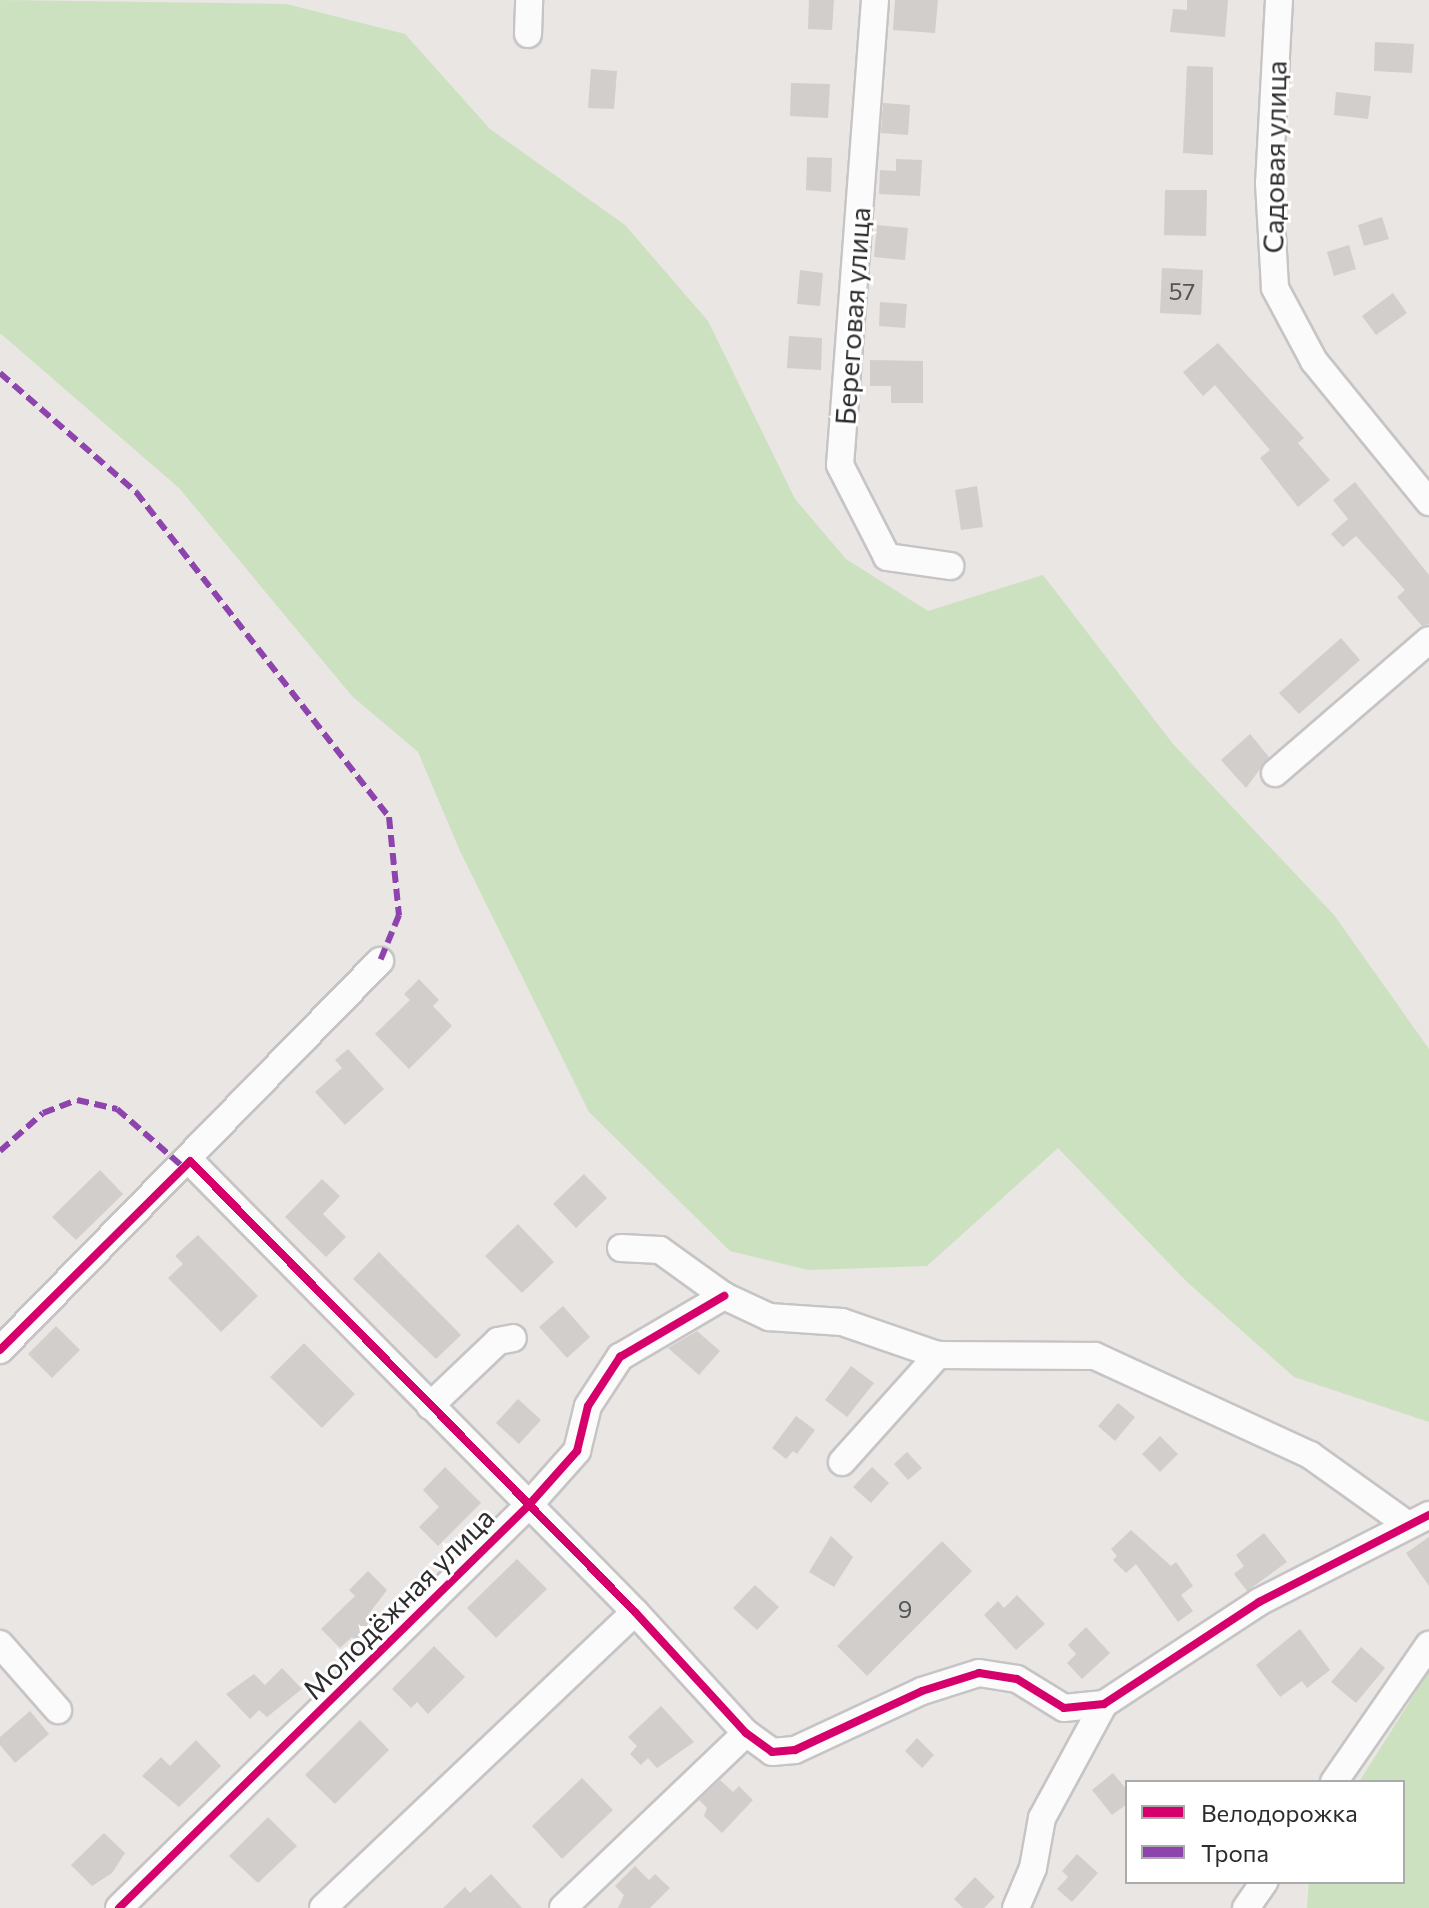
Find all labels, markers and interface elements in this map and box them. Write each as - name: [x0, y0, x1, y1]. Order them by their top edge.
- street label: Садовая улица: [1256, 60, 1292, 254]
- street label: Береговая улица: [828, 206, 876, 426]
- house number: 57: [1169, 277, 1195, 305]
- street label: Молодёжная улица: [295, 1500, 501, 1706]
- house number: 9: [898, 1595, 912, 1623]
- legend: [1125, 1780, 1405, 1884]
- text: Велодорожка: [1201, 1798, 1358, 1827]
- text: Тропа: [1201, 1838, 1269, 1867]

